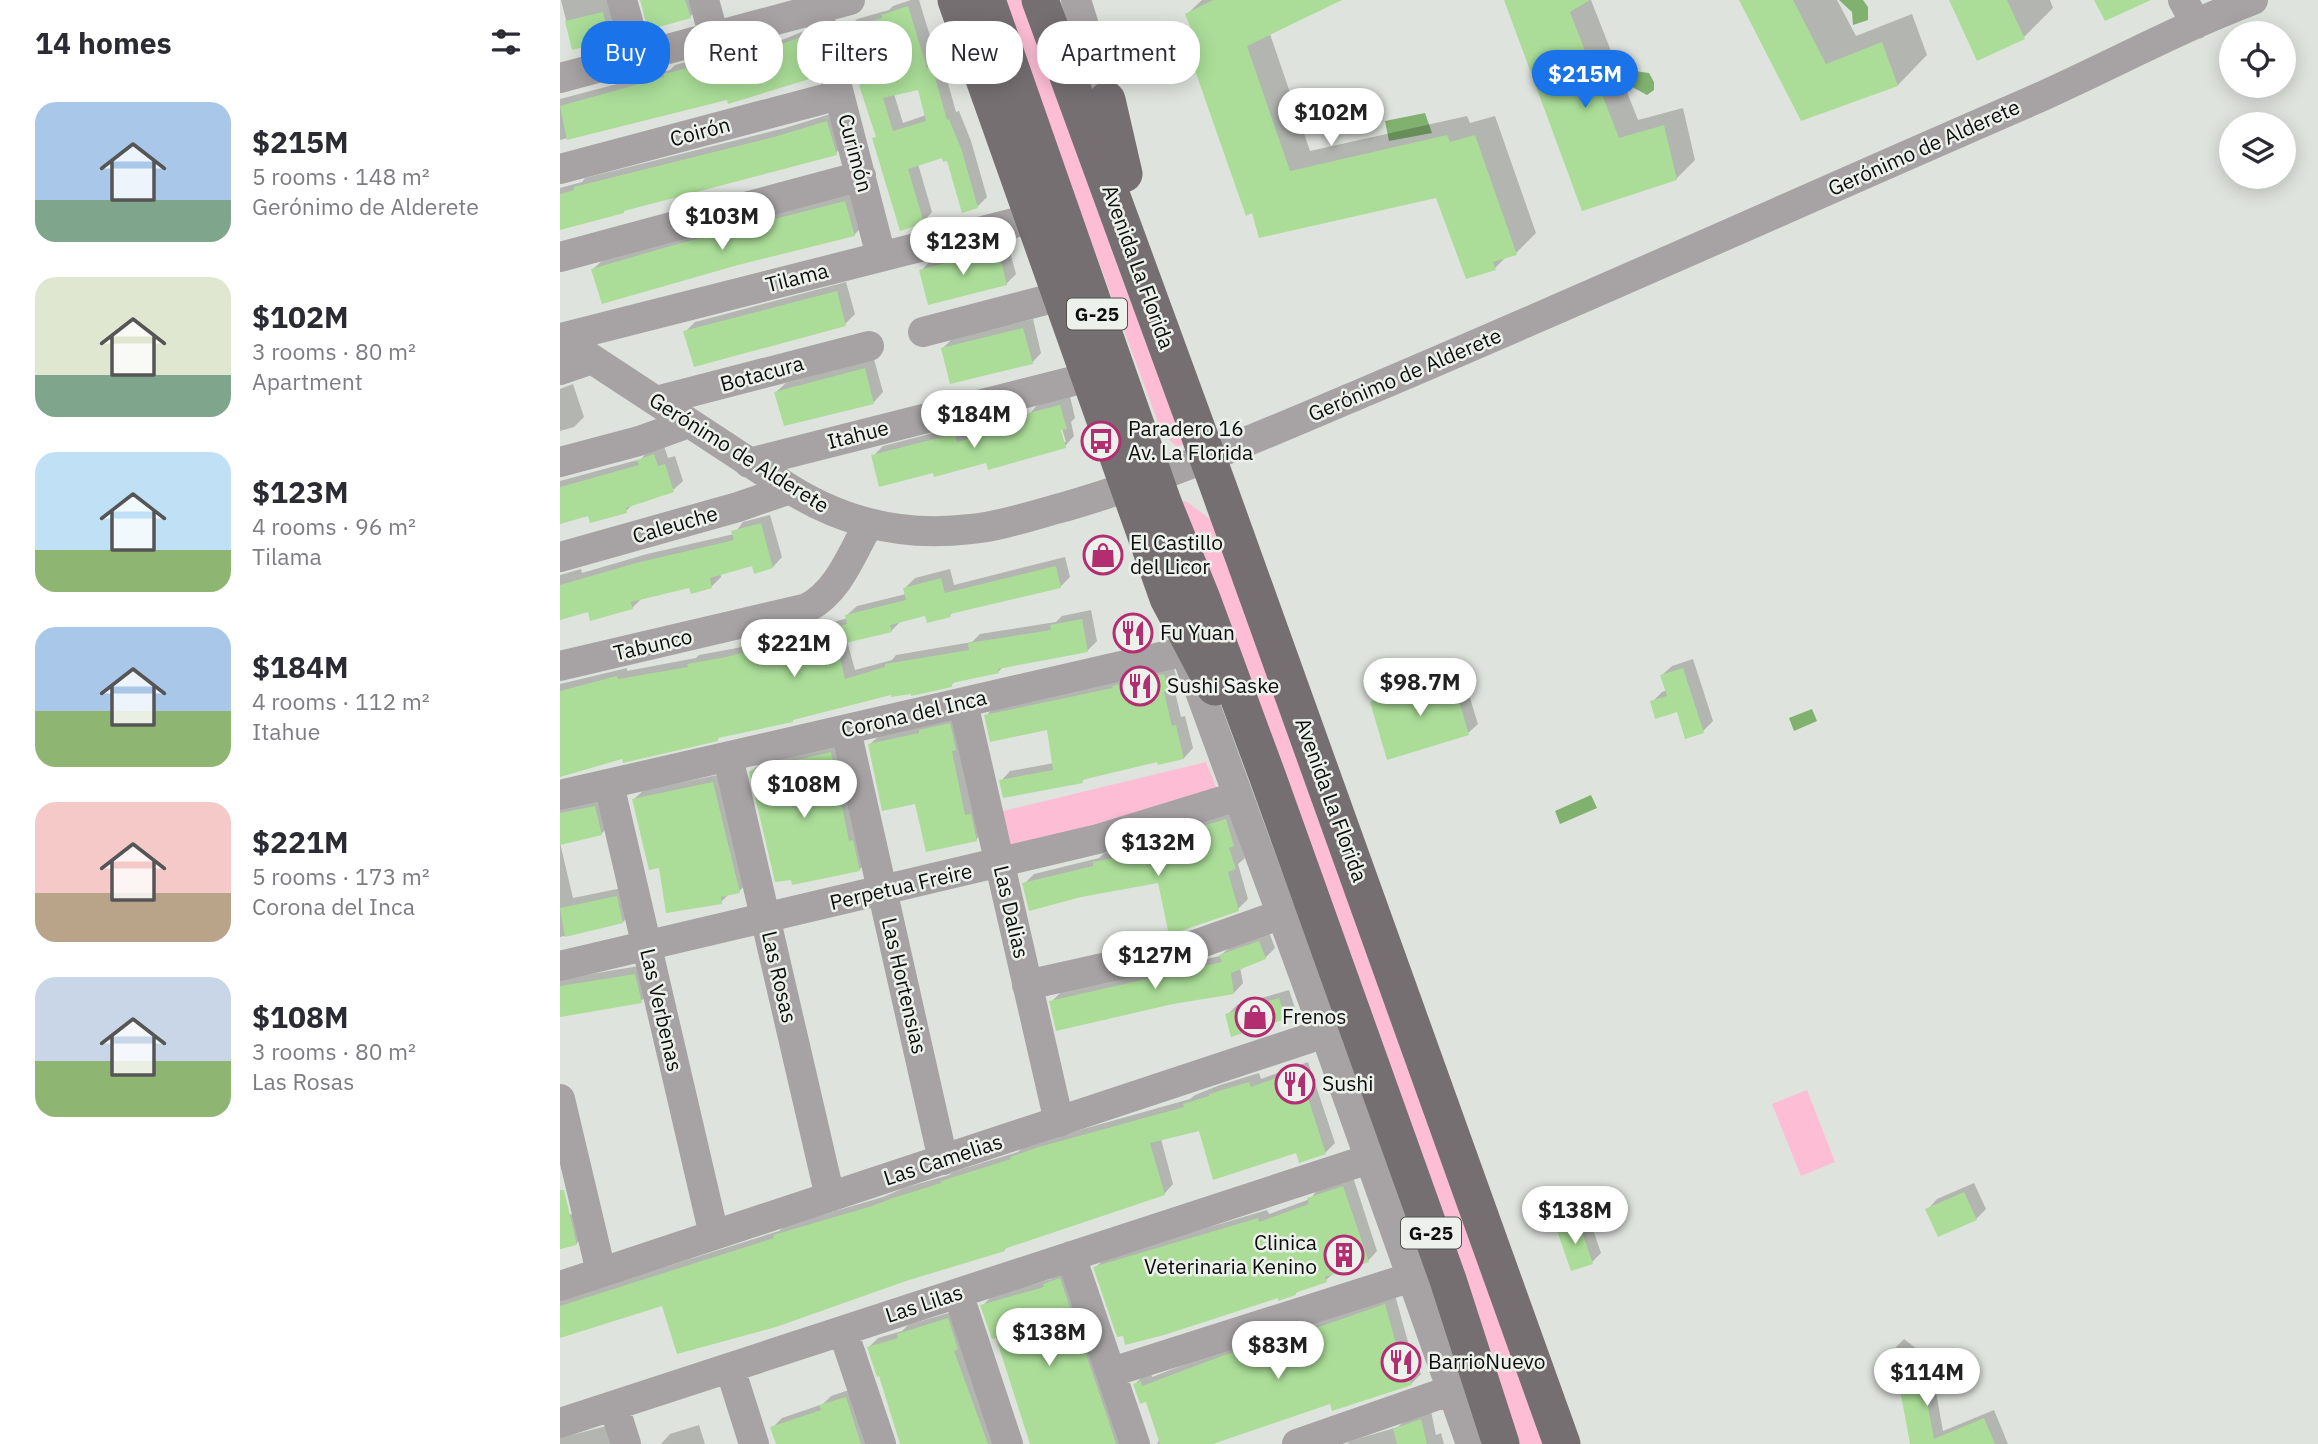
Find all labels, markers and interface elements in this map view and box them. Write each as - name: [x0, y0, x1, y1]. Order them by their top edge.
- chip: Buy: [581, 21, 670, 84]
- chip: Rent: [684, 21, 783, 84]
- chip: Filters: [797, 21, 912, 84]
- chip: New: [926, 21, 1023, 84]
- chip: Apartment: [1037, 21, 1200, 84]
- map controls: [2219, 21, 2296, 189]
- button: locate: [2219, 21, 2296, 98]
- text: 14 homes: [35, 23, 172, 62]
- icon: filters: [487, 23, 525, 61]
- pin: $215M: [1536, 50, 1634, 110]
- text: $215M: [1548, 58, 1622, 88]
- pin: $102M: [1282, 88, 1380, 148]
- street label: Gerónimo de Alderete: [1823, 92, 2024, 202]
- text: $102M: [1294, 96, 1368, 126]
- street label: Coirón: [666, 110, 733, 152]
- street label: Curimón: [832, 111, 880, 195]
- button: layers: [2219, 112, 2296, 189]
- text: $215M: [252, 122, 349, 161]
- icon: home: [91, 130, 175, 214]
- text: 5 rooms · 148 m²: [252, 161, 430, 191]
- street label: Avenida La Florida: [1096, 181, 1182, 352]
- text: Gerónimo de Alderete: [252, 191, 479, 221]
- pin: $103M: [673, 192, 771, 252]
- text: $103M: [685, 200, 759, 230]
- pin: $123M: [914, 218, 1012, 277]
- text: $123M: [926, 225, 1000, 255]
- street label: Tilama: [762, 256, 831, 298]
- text: $102M: [252, 297, 349, 336]
- road number: G-25: [1067, 298, 1127, 330]
- icon: home: [91, 305, 175, 389]
- street label: Gerónimo de Alderete: [1304, 321, 1505, 427]
- text: 3 rooms · 80 m²: [252, 336, 416, 366]
- street label: Botacura: [717, 348, 807, 398]
- text: Apartment: [252, 366, 363, 396]
- street label: Gerónimo de Alderete: [644, 385, 835, 519]
- pin: $184M: [925, 391, 1023, 450]
- text: $184M: [937, 398, 1011, 428]
- street label: Itahue: [824, 413, 891, 455]
- place label: Paradero 16 Av. La Florida: [1128, 414, 1253, 466]
- bus stop icon: Paradero 16 Av. La Florida: [1080, 420, 1122, 462]
- text: $123M: [252, 472, 349, 511]
- icon: home: [91, 480, 175, 564]
- street label: Caleuche: [629, 499, 721, 550]
- text: 4 rooms · 96 m²: [252, 511, 416, 541]
- place label: El Castillo del Licor: [1130, 528, 1223, 580]
- shop icon: El Castillo del Licor: [1082, 534, 1124, 576]
- text: Tilama: [252, 541, 322, 571]
- restaurant icon: Fu Yuan: [1112, 612, 1154, 654]
- place label: Fu Yuan: [1160, 618, 1235, 646]
- pin: $221M: [745, 620, 843, 679]
- street label: Tabunco: [611, 621, 695, 667]
- text: $221M: [757, 627, 831, 657]
- text: $184M: [252, 647, 349, 686]
- icon: home: [91, 655, 175, 739]
- pin: $98.7M: [1363, 658, 1477, 718]
- restaurant icon: Sushi Saske: [1119, 665, 1161, 707]
- text: $98.7M: [1379, 666, 1461, 696]
- place label: Sushi Saske: [1167, 671, 1279, 699]
- street label: Corona del Inca: [838, 683, 989, 743]
- text: 4 rooms · 112 m²: [252, 686, 430, 716]
- street label: Avenida La Florida: [1289, 714, 1375, 885]
- text: Itahue: [252, 716, 320, 746]
- pin: $108M: [755, 760, 853, 820]
- text: $108M: [767, 768, 841, 798]
- pin: $132M: [1109, 818, 1207, 878]
- text: $221M: [252, 822, 349, 861]
- text: $132M: [1121, 826, 1195, 856]
- icon: home: [91, 830, 175, 914]
- street label: Perpetua Freire: [827, 856, 975, 916]
- text: 5 rooms · 173 m²: [252, 861, 430, 891]
- street label: Las Dalias: [988, 863, 1036, 961]
- text: Corona del Inca: [252, 891, 415, 921]
- street label: Las Hortensias: [876, 915, 934, 1057]
- street label: Las Rosas: [756, 928, 804, 1025]
- pin: $127M: [1106, 932, 1204, 991]
- text: $127M: [1118, 939, 1192, 969]
- street label: Las Verbenas: [634, 946, 690, 1074]
- shop icon: Frenos: [1234, 996, 1276, 1038]
- text: $108M: [252, 997, 349, 1036]
- place label: Frenos: [1282, 1002, 1346, 1030]
- icon: home: [91, 1005, 175, 1089]
- text: 3 rooms · 80 m²: [252, 1036, 416, 1066]
- restaurant icon: Sushi: [1274, 1063, 1316, 1105]
- text: Las Rosas: [252, 1066, 354, 1096]
- place label: Sushi: [1322, 1069, 1374, 1097]
- street label: Las Camelias: [880, 1127, 1006, 1191]
- pin: $138M: [1526, 1186, 1624, 1246]
- text: $138M: [1538, 1194, 1612, 1224]
- road number: G-25: [1401, 1218, 1461, 1248]
- place label: Clinica Veterinaria Kenino: [1144, 1228, 1317, 1280]
- building icon: Clinica Veterinaria Kenino: [1323, 1234, 1365, 1276]
- street label: Las Lilas: [881, 1277, 966, 1329]
- pin: $138M: [1000, 1308, 1098, 1368]
- text: $138M: [1012, 1316, 1086, 1346]
- pin: $83M: [1237, 1322, 1319, 1381]
- text: $83M: [1248, 1329, 1308, 1359]
- restaurant icon: BarrioNuevo: [1380, 1341, 1422, 1383]
- place label: BarrioNuevo: [1428, 1347, 1545, 1375]
- pin: $114M: [1878, 1348, 1976, 1408]
- text: $114M: [1890, 1356, 1964, 1386]

